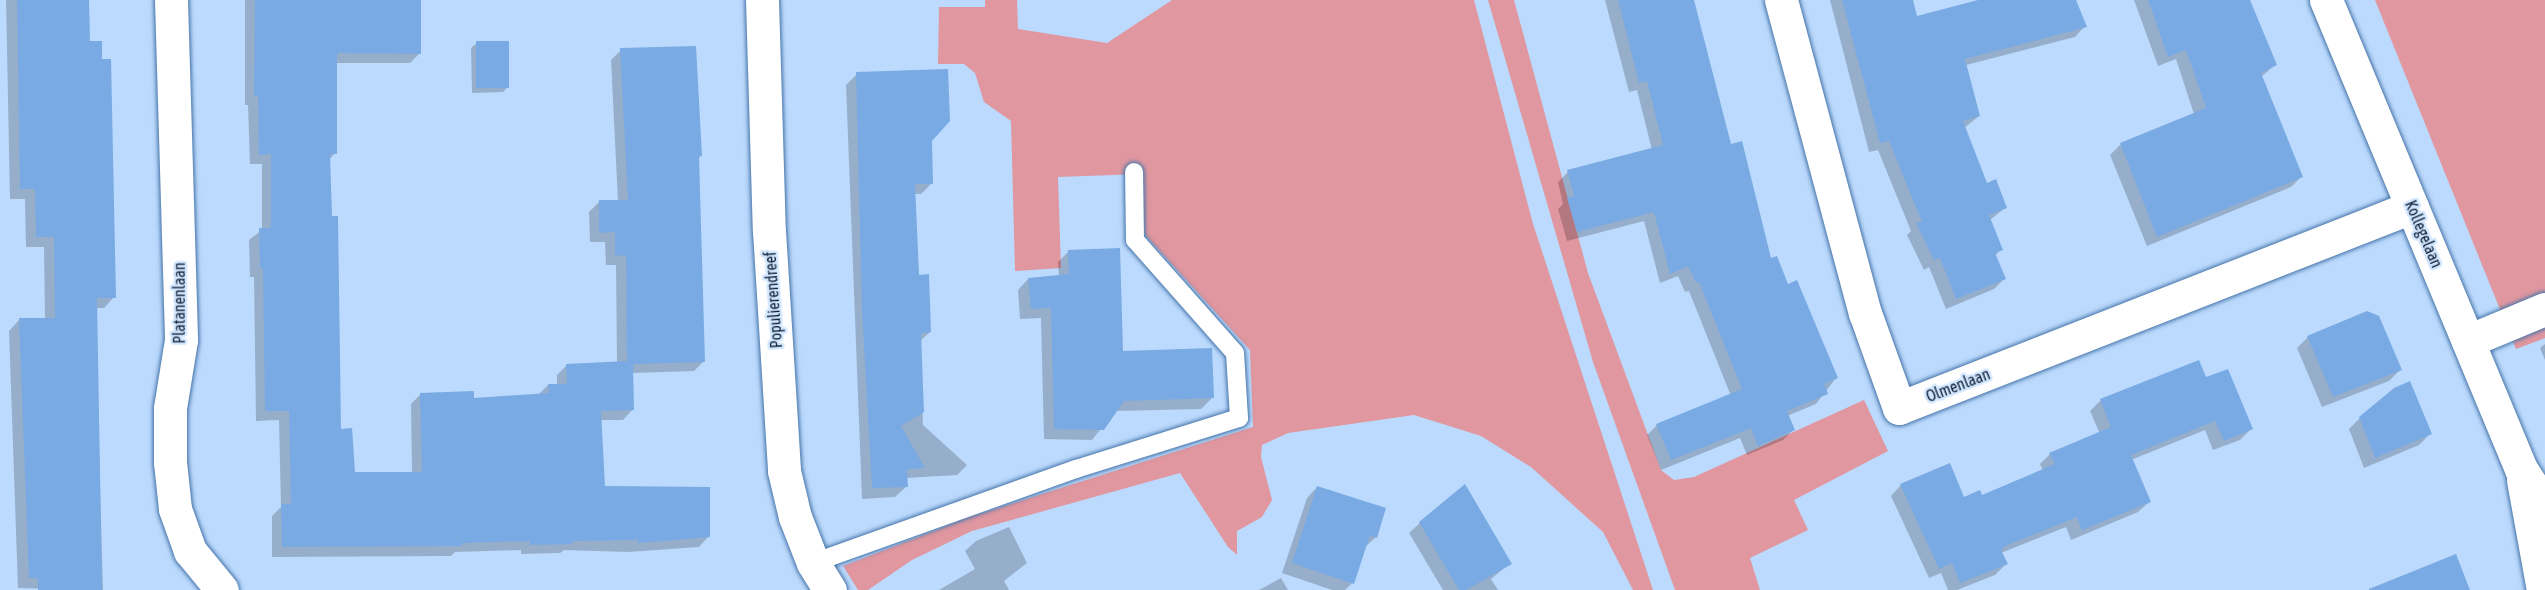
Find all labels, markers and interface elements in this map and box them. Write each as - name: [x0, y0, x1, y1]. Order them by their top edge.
- street label: Kollegelaan: [2401, 197, 2447, 271]
- street label: Populierendreef: [760, 251, 786, 349]
- street label: Platanenlaan: [169, 262, 189, 344]
- street label: Olmenlaan: [1923, 364, 1993, 406]

